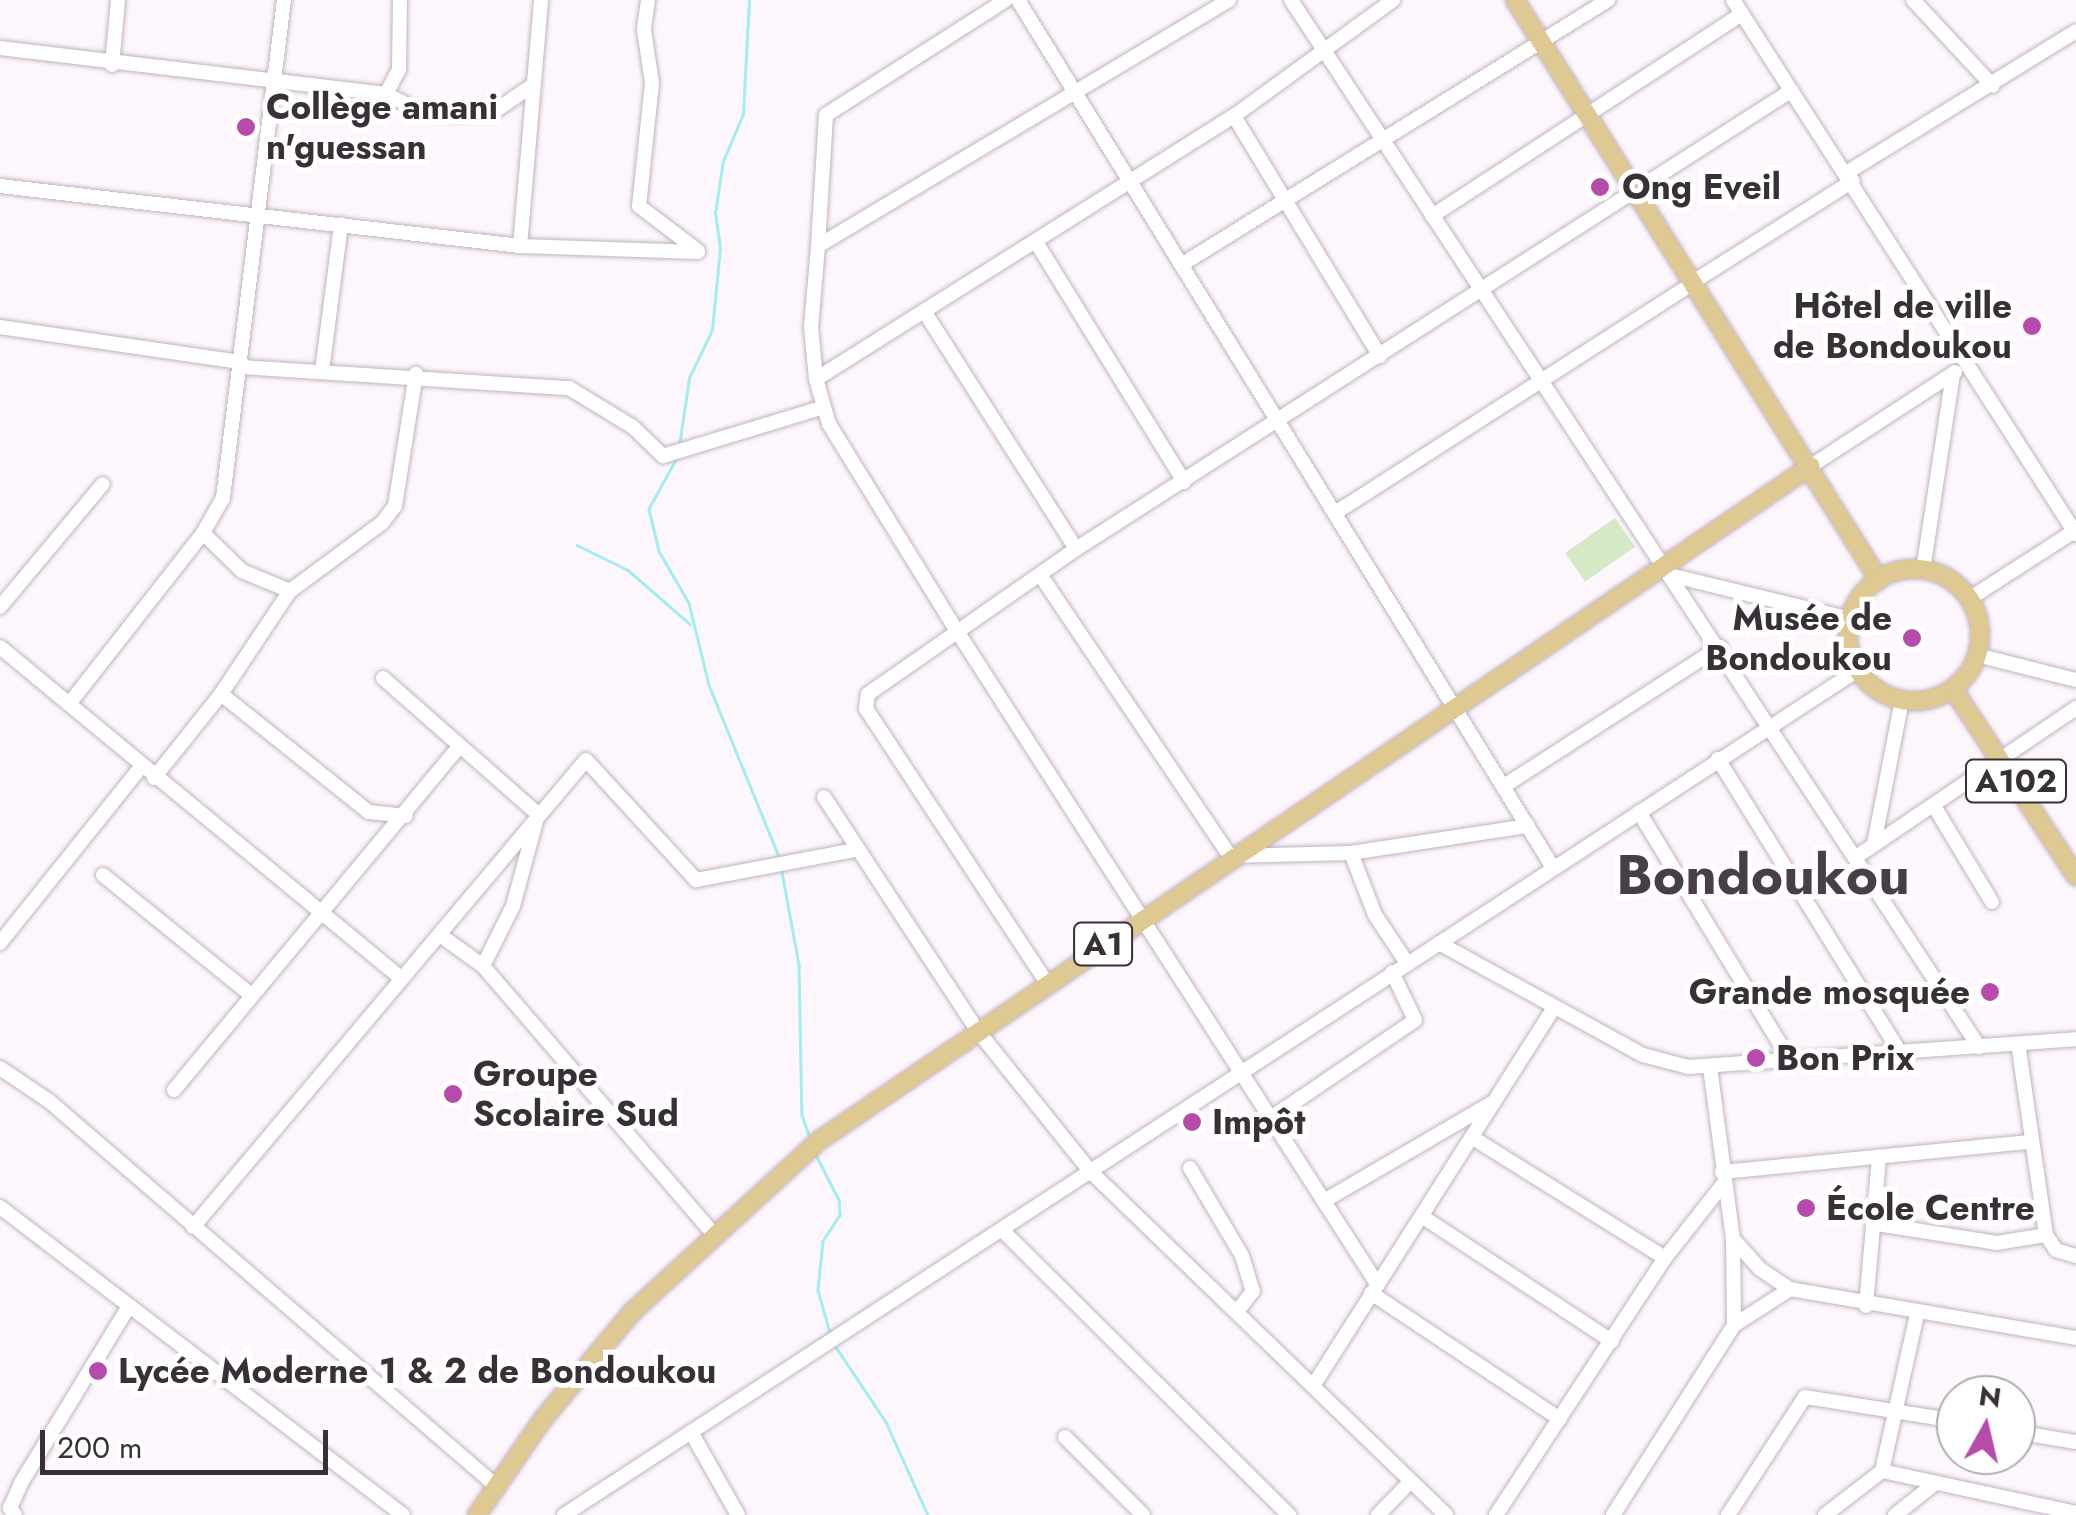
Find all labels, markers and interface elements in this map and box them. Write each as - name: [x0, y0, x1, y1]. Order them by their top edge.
- place label: Collège amani n'guessan: [266, 86, 498, 168]
- marker: Collège amani n'guessan: [235, 116, 257, 138]
- place label: Ong Eveil: [1622, 166, 1781, 208]
- marker: Ong Eveil: [1587, 174, 1613, 200]
- place label: Hôtel de ville de Bondoukou: [1773, 285, 2012, 367]
- marker: Hôtel de ville de Bondoukou: [2021, 315, 2043, 337]
- place label: Musée de Bondoukou: [1705, 597, 1892, 679]
- marker: Musée de Bondoukou: [1901, 627, 1923, 649]
- road number: A102: [1964, 754, 2068, 808]
- district label: Bondoukou: [1616, 843, 1910, 909]
- road number: A1: [1073, 917, 1133, 971]
- place label: Grande mosquée: [1689, 971, 1970, 1013]
- marker: Grande mosquée: [1979, 981, 2001, 1003]
- place label: Bon Prix: [1776, 1037, 1914, 1079]
- marker: Bon Prix: [1745, 1047, 1767, 1069]
- place label: Groupe Scolaire Sud: [473, 1053, 679, 1135]
- marker: Groupe Scolaire Sud: [442, 1083, 464, 1105]
- place label: Impôt: [1212, 1101, 1305, 1143]
- marker: Impôt: [1181, 1111, 1203, 1133]
- place label: École Centre: [1826, 1187, 2035, 1229]
- marker: École Centre: [1795, 1197, 1817, 1219]
- place label: Lycée Moderne 1 & 2 de Bondoukou: [118, 1350, 716, 1392]
- marker: Lycée Moderne 1 & 2 de Bondoukou: [87, 1360, 109, 1382]
- north arrow: [1936, 1375, 2036, 1475]
- text: N: [1976, 1375, 2004, 1419]
- scale bar: [45, 1410, 332, 1472]
- text: 200 m: [57, 1426, 142, 1469]

